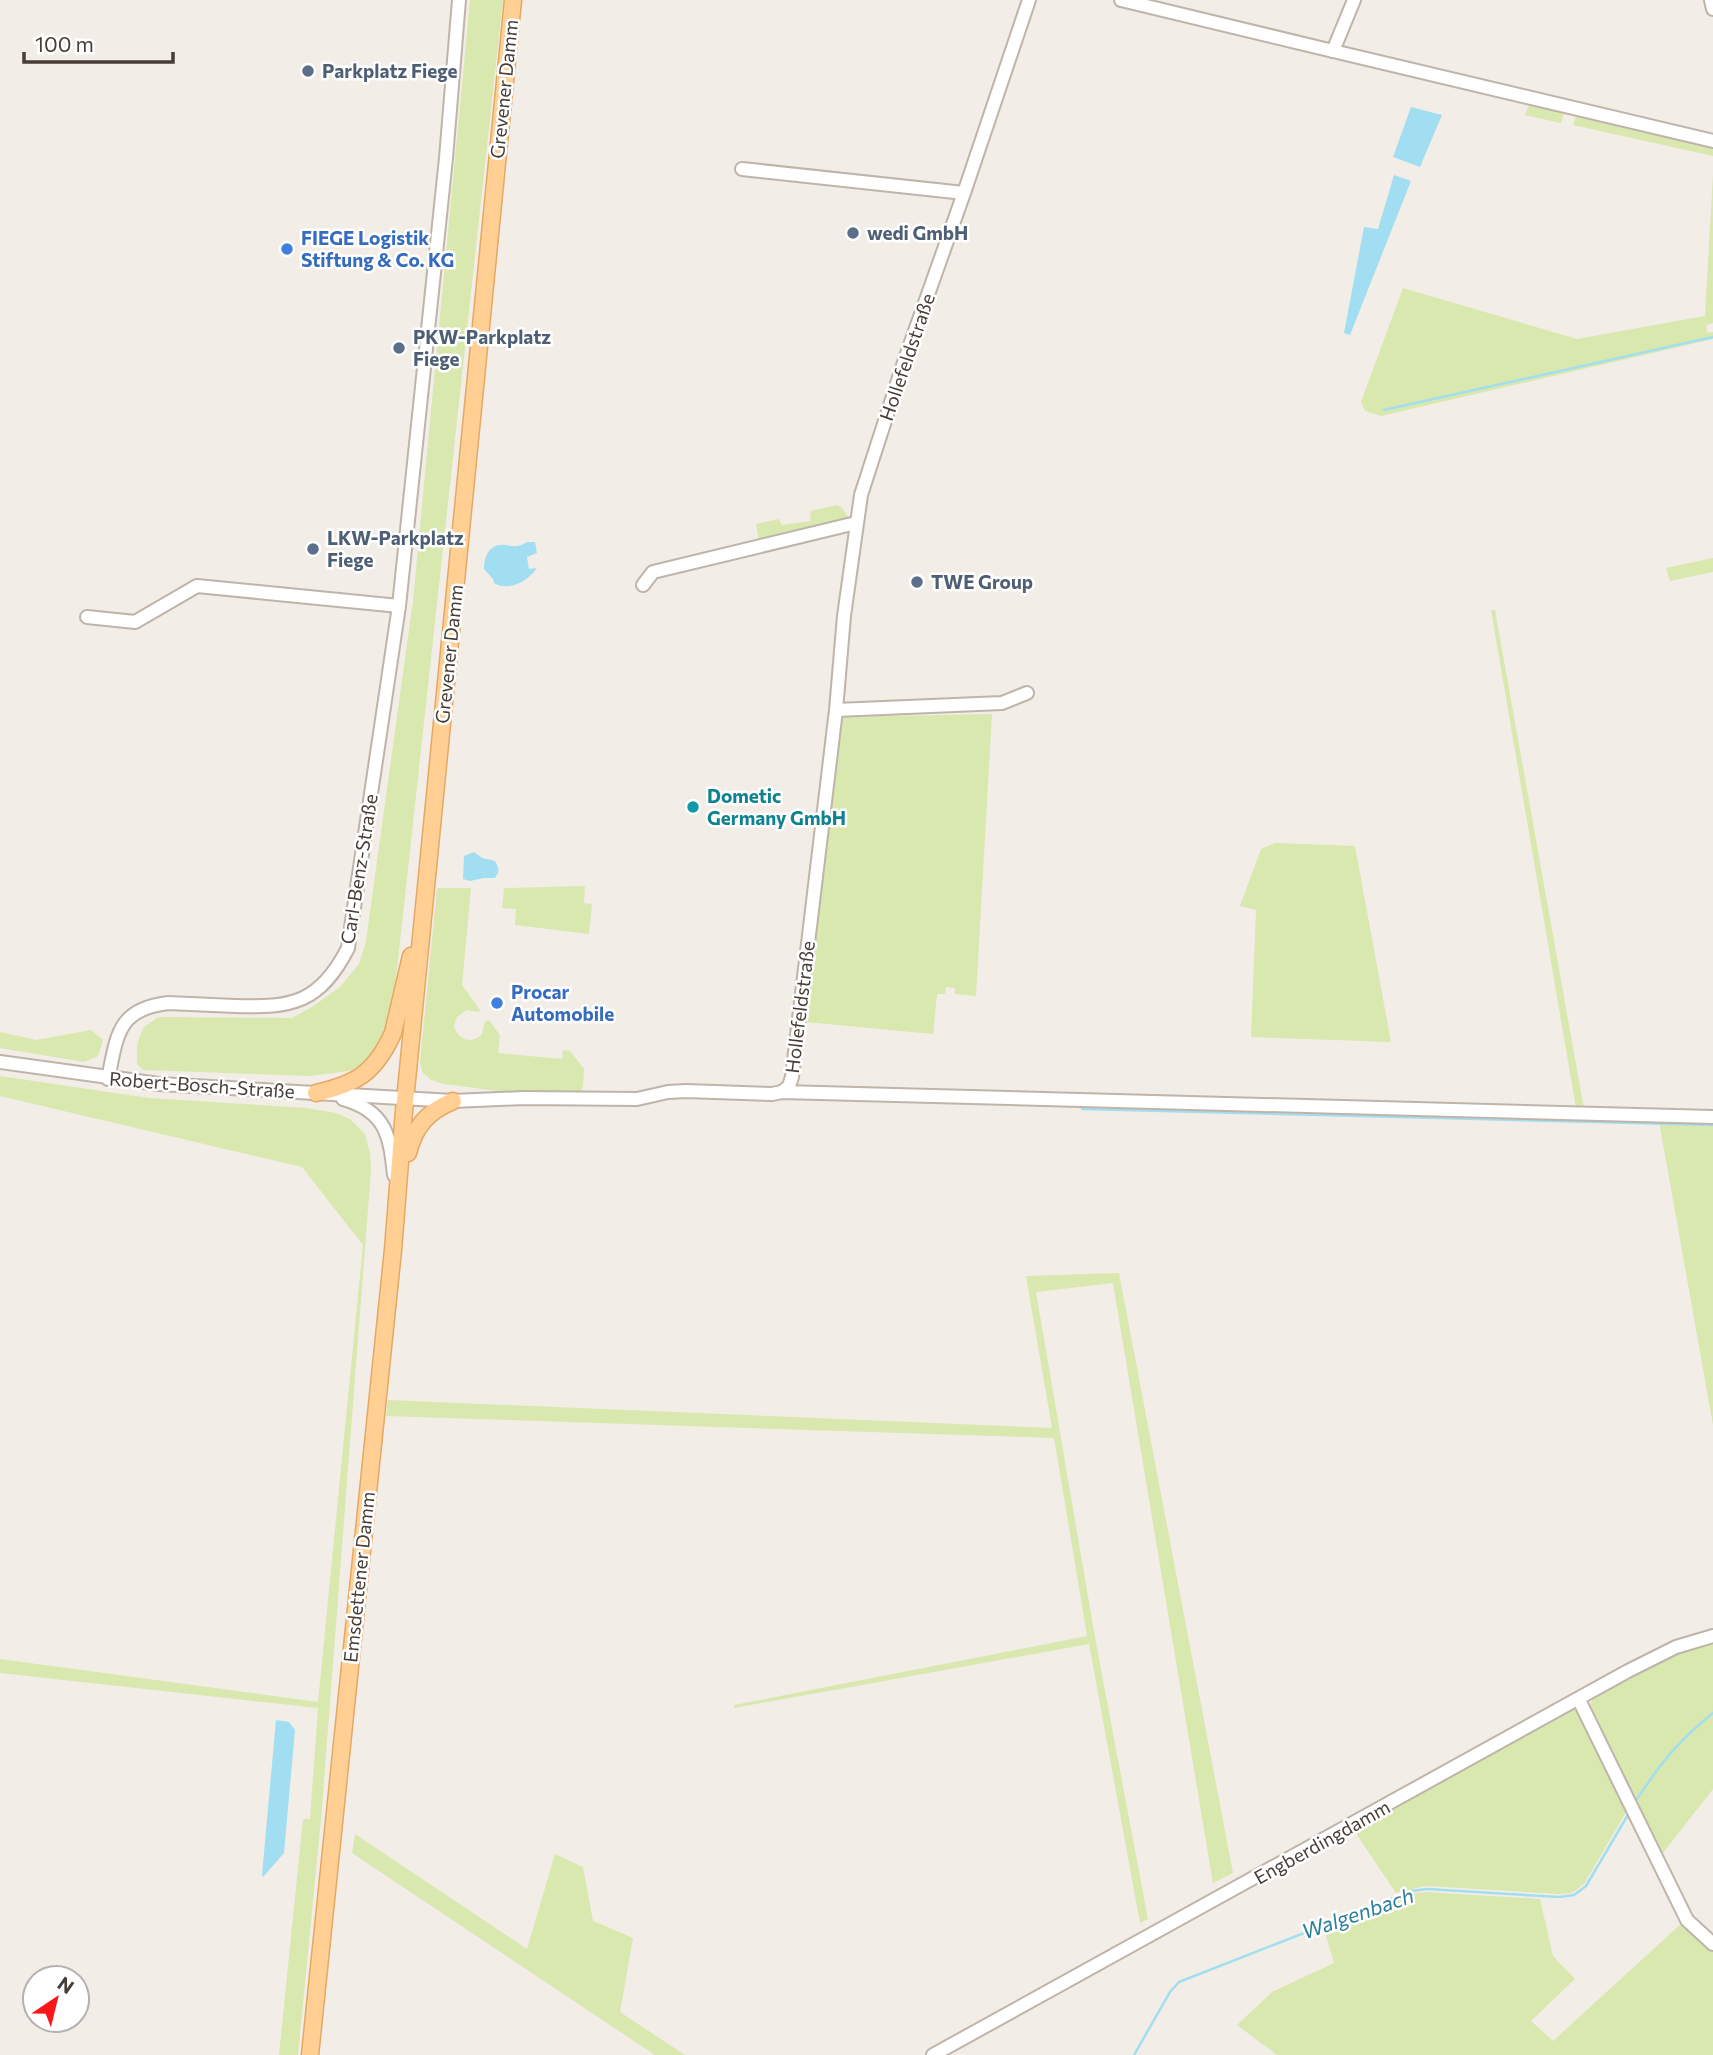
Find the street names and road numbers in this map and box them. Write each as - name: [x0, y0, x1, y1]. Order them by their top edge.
- street label: Grevener Damm: [485, 18, 522, 160]
- street label: Hollefeldstraße: [874, 290, 939, 424]
- street label: Grevener Damm: [430, 583, 467, 725]
- street label: Carl-Benz-Straße: [335, 792, 382, 946]
- street label: Hollefeldstraße: [780, 939, 819, 1074]
- street label: Robert-Bosch-Straße: [108, 1067, 296, 1102]
- street label: Emsdettener Damm: [338, 1490, 379, 1664]
- street label: Engberdingdamm: [1250, 1795, 1394, 1888]

